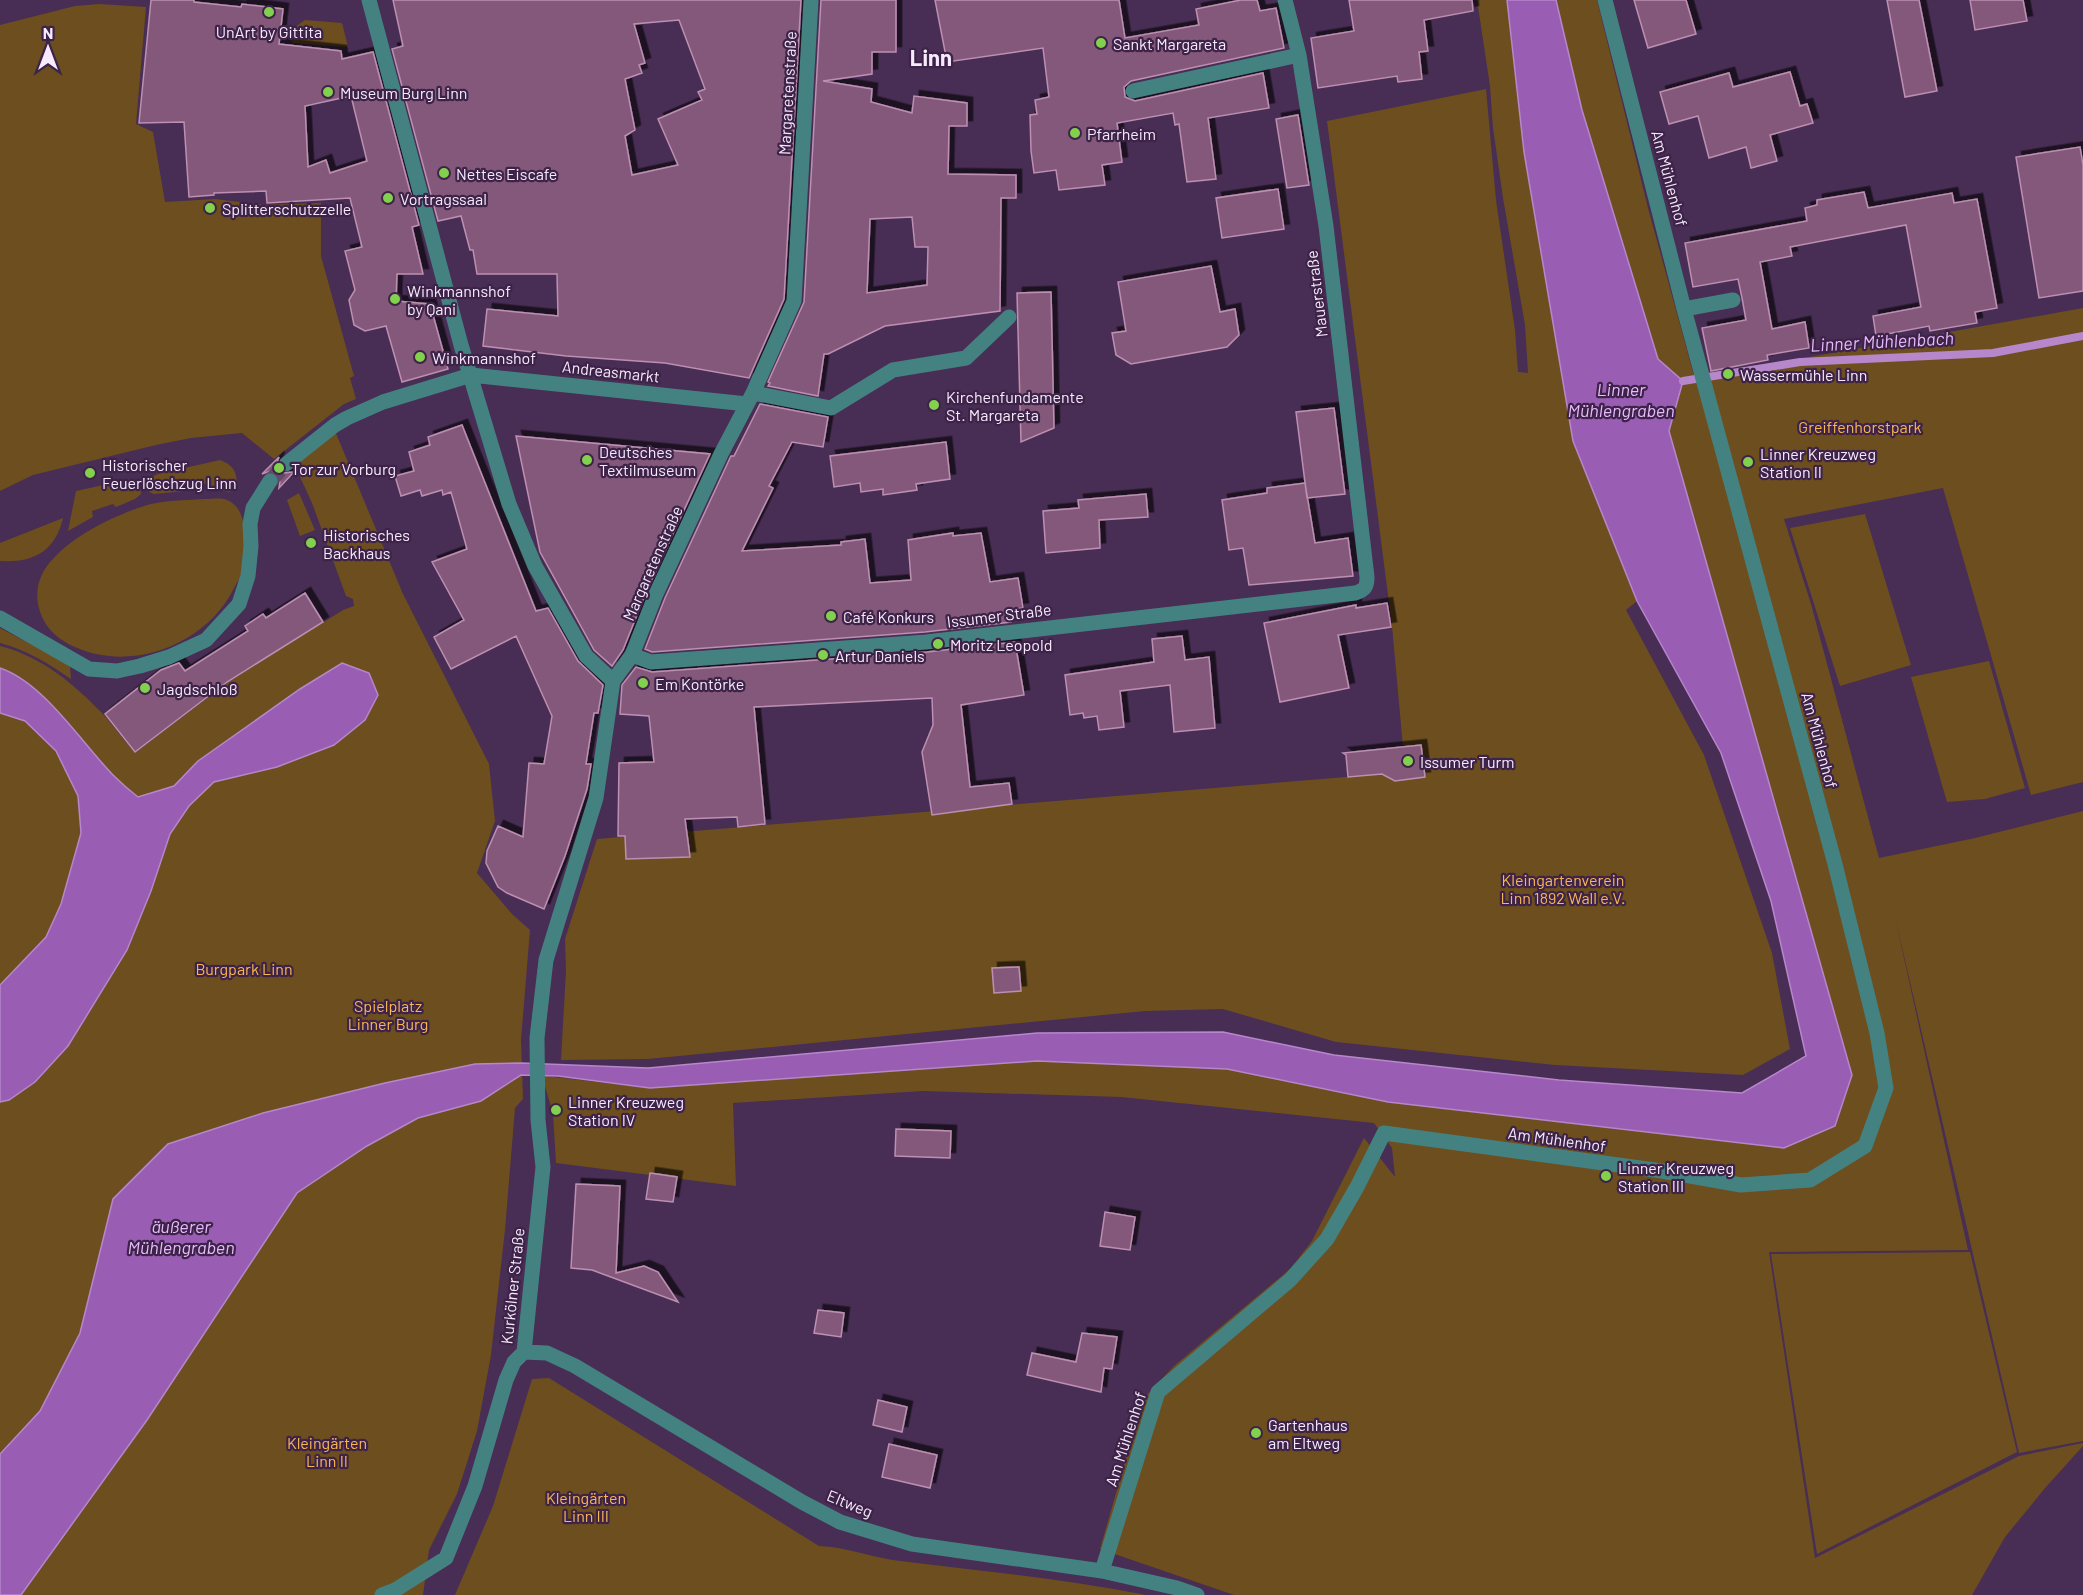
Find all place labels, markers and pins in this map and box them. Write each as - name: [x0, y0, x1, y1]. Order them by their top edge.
- marker: UnArt by Gittita: [262, 5, 276, 19]
- place label: UnArt by Gittita: [216, 22, 322, 41]
- place label: Sankt Margareta: [1113, 34, 1226, 53]
- marker: Sankt Margareta: [1094, 36, 1108, 50]
- place label: Museum Burg Linn: [340, 83, 467, 102]
- marker: Museum Burg Linn: [321, 85, 335, 99]
- place label: Pfarrheim: [1087, 124, 1156, 143]
- marker: Pfarrheim: [1068, 126, 1082, 140]
- place label: Nettes Eiscafe: [456, 164, 557, 183]
- marker: Nettes Eiscafe: [437, 166, 451, 180]
- place label: Vortragssaal: [400, 189, 487, 208]
- marker: Vortragssaal: [381, 191, 395, 205]
- place label: Splitterschutzzelle: [222, 199, 351, 218]
- marker: Splitterschutzzelle: [203, 201, 217, 215]
- place label: Winkmannshof by Qani: [407, 281, 511, 318]
- marker: Winkmannshof by Qani: [388, 292, 402, 306]
- place label: Winkmannshof: [432, 348, 536, 367]
- marker: Winkmannshof: [413, 350, 427, 364]
- place label: Wassermühle Linn: [1740, 365, 1867, 384]
- marker: Wassermühle Linn: [1721, 367, 1735, 381]
- place label: Kirchenfundamente St. Margareta: [946, 387, 1084, 424]
- marker: Kirchenfundamente St. Margareta: [927, 398, 941, 412]
- place label: Deutsches Textilmuseum: [599, 442, 696, 479]
- place label: Linner Kreuzweg Station II: [1760, 444, 1876, 481]
- marker: Deutsches Textilmuseum: [580, 453, 594, 467]
- place label: Historischer Feuerlöschzug Linn: [102, 455, 237, 492]
- marker: Linner Kreuzweg Station II: [1741, 455, 1755, 469]
- place label: Tor zur Vorburg: [291, 459, 396, 478]
- marker: Tor zur Vorburg: [272, 461, 286, 475]
- marker: Historischer Feuerlöschzug Linn: [83, 466, 97, 480]
- place label: Historisches Backhaus: [323, 525, 410, 562]
- marker: Historisches Backhaus: [304, 536, 318, 550]
- place label: Café Konkurs: [843, 607, 934, 626]
- marker: Café Konkurs: [824, 609, 838, 623]
- place label: Moritz Leopold: [950, 635, 1052, 654]
- marker: Moritz Leopold: [931, 637, 945, 651]
- place label: Artur Daniels: [835, 646, 925, 665]
- marker: Artur Daniels: [816, 648, 830, 662]
- place label: Em Kontörke: [655, 674, 744, 693]
- marker: Em Kontörke: [636, 676, 650, 690]
- place label: Jagdschloß: [157, 679, 238, 698]
- marker: Jagdschloß: [138, 681, 152, 695]
- place label: Issumer Turm: [1420, 752, 1515, 771]
- marker: Issumer Turm: [1401, 754, 1415, 768]
- place label: Linner Kreuzweg Station IV: [568, 1092, 684, 1129]
- marker: Linner Kreuzweg Station IV: [549, 1103, 563, 1117]
- place label: Linner Kreuzweg Station III: [1618, 1158, 1734, 1195]
- marker: Linner Kreuzweg Station III: [1599, 1169, 1613, 1183]
- place label: Gartenhaus am Eltweg: [1268, 1415, 1348, 1452]
- marker: Gartenhaus am Eltweg: [1249, 1426, 1263, 1440]

